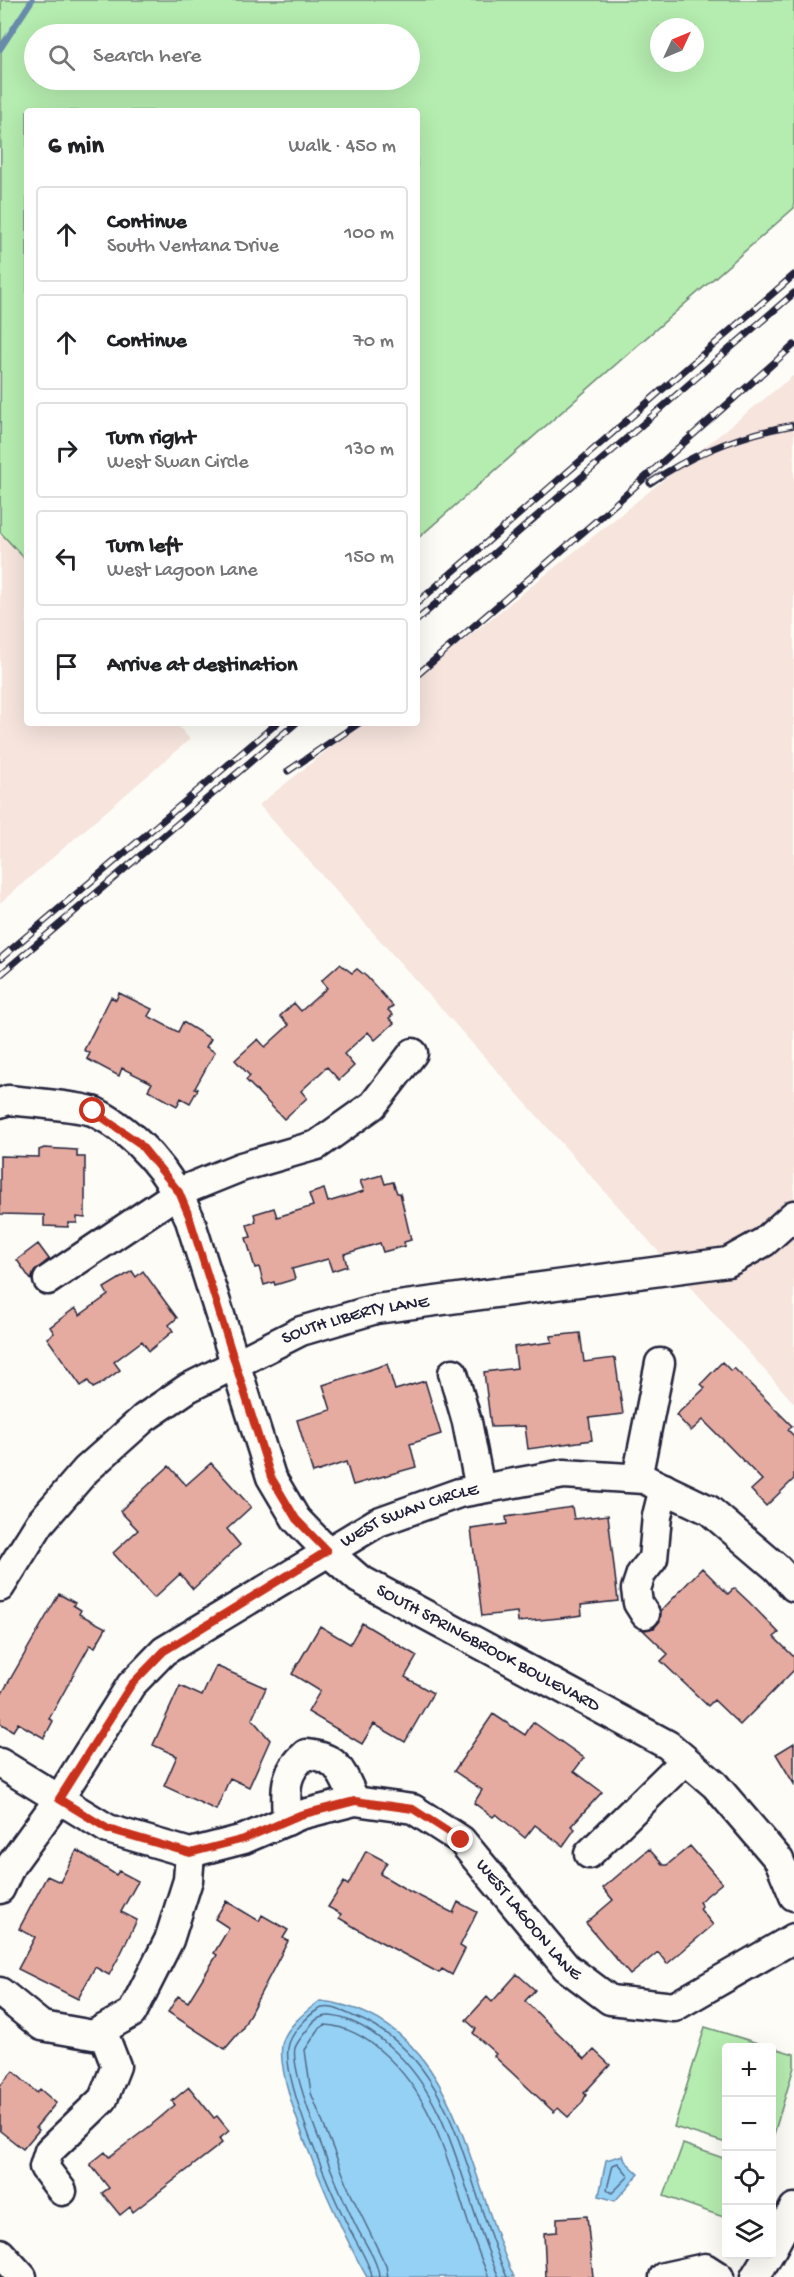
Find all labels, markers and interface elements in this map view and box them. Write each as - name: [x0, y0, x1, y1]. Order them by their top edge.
- north arrow: [650, 18, 704, 72]
- search box: [24, 24, 420, 90]
- icon: search: [45, 41, 78, 74]
- text: Search here: [93, 44, 201, 70]
- text: 6 min: [48, 132, 104, 163]
- text: Walk · 450 m: [289, 136, 396, 159]
- text: Continue: [107, 210, 187, 236]
- icon: ahead: [50, 218, 83, 251]
- text: 100 m: [344, 223, 394, 246]
- text: South Ventana Drive: [107, 236, 279, 259]
- icon: ahead: [50, 326, 83, 359]
- text: Continue: [107, 329, 187, 355]
- text: 70 m: [353, 331, 394, 354]
- text: Turn right: [107, 426, 195, 452]
- icon: right: [50, 434, 83, 467]
- text: 130 m: [345, 439, 394, 462]
- text: West Swan Circle: [107, 452, 248, 475]
- text: Turn left: [107, 534, 181, 560]
- icon: left: [50, 542, 83, 575]
- text: 150 m: [345, 547, 394, 570]
- text: West Lagoon Lane: [107, 560, 258, 583]
- icon: arrive: [50, 650, 83, 683]
- text: Arrive at destination: [107, 653, 297, 679]
- route start: [79, 1097, 105, 1123]
- street label: SOUTH LIBERTY LANE: [278, 1291, 431, 1349]
- street label: WEST SWAN CIRCLE: [337, 1479, 481, 1553]
- street label: SOUTH SPRINGBROOK BOULEVARD: [372, 1580, 604, 1717]
- route end: [447, 1826, 473, 1852]
- street label: WEST LAGOON LANE: [471, 1855, 586, 1986]
- map controls: [722, 2043, 776, 2259]
- button: +: [722, 2043, 776, 2097]
- button: −: [722, 2097, 776, 2151]
- button: locate: [722, 2151, 776, 2205]
- button: layers: [722, 2205, 776, 2259]

